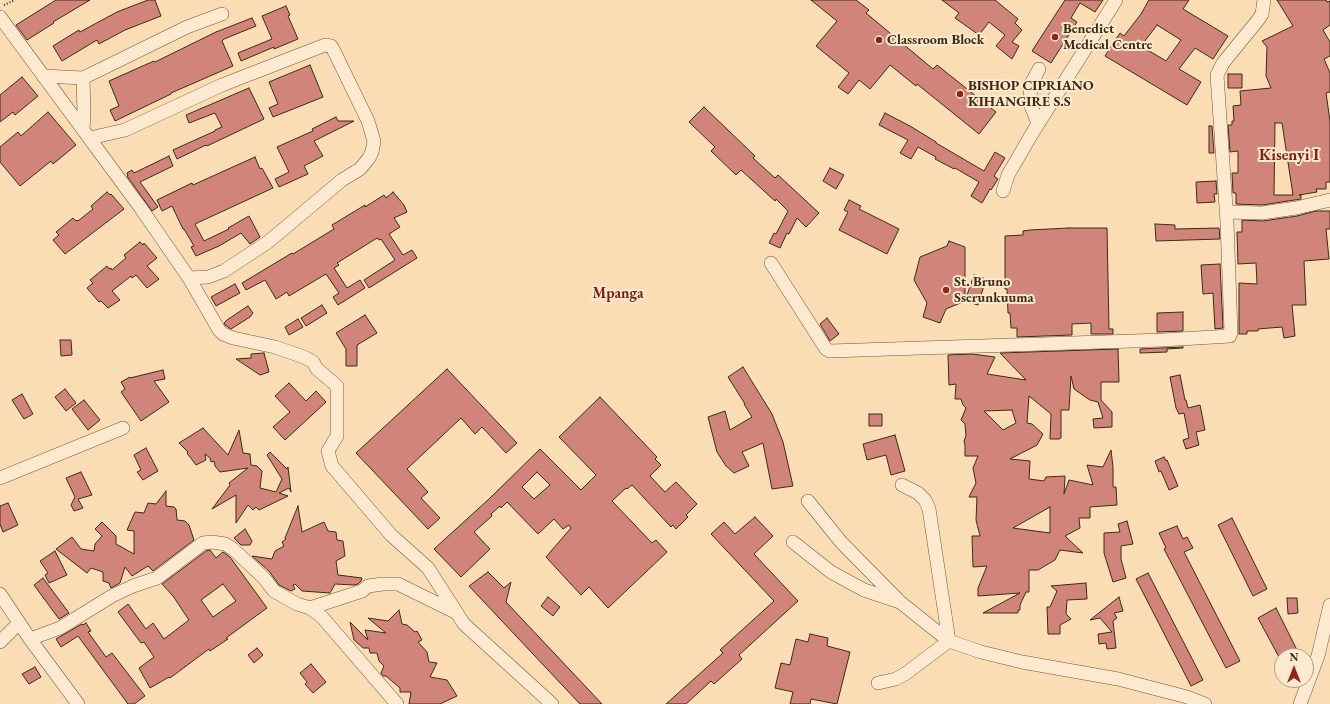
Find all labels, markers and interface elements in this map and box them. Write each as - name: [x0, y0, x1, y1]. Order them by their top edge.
- place label: Benedict Medical Centre: [1063, 21, 1152, 54]
- place label: Classroom Block: [887, 32, 984, 48]
- marker: Benedict Medical Centre: [1050, 32, 1060, 42]
- marker: Classroom Block: [874, 35, 884, 45]
- place label: BISHOP CIPRIANO KIHANGIRE S.S: [968, 78, 1094, 110]
- marker: BISHOP CIPRIANO KIHANGIRE S.S: [955, 89, 965, 99]
- district label: Kisenyi I: [1259, 146, 1319, 166]
- place label: St. Bruno Sserunkuuma: [954, 274, 1034, 306]
- district label: Mpanga: [592, 285, 644, 303]
- marker: St. Bruno Sserunkuuma: [941, 285, 951, 295]
- north arrow: [1274, 648, 1314, 688]
- text: N: [1290, 650, 1298, 664]

